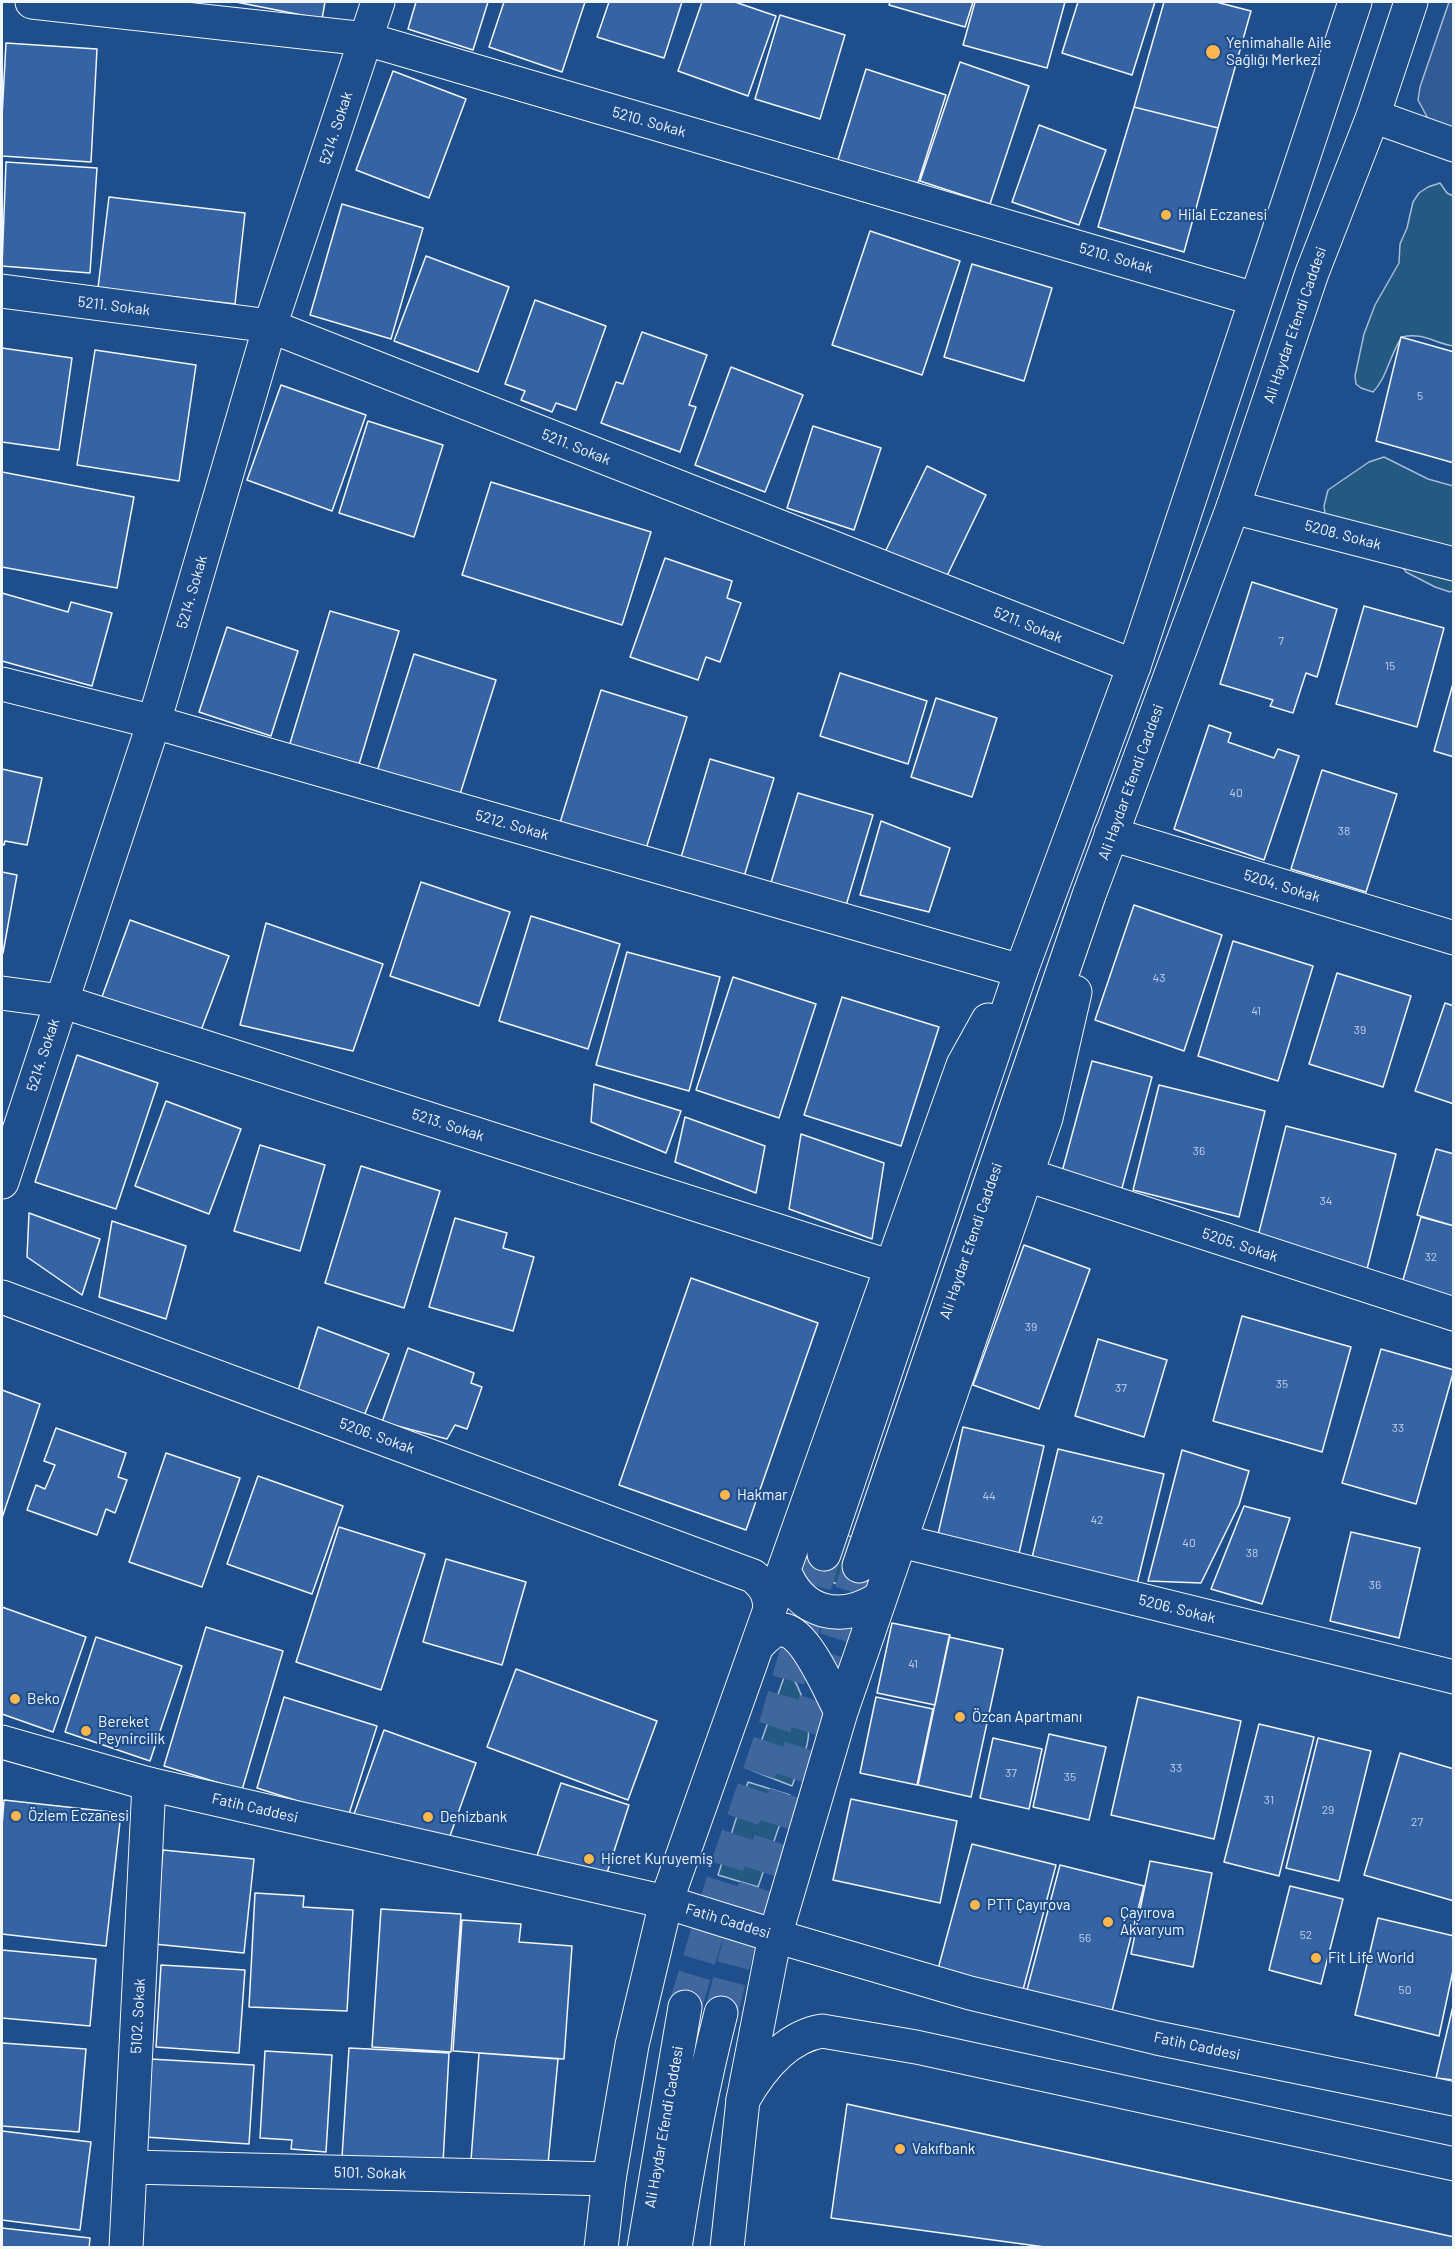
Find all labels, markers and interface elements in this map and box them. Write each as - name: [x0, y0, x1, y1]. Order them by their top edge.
- place label: Yenimahalle Aile Sağlığı Merkezi: [1226, 34, 1332, 69]
- marker: Yenimahalle Aile Sağlığı Merkezi: [1204, 43, 1222, 61]
- street label: 5214. Sokak: [316, 89, 356, 167]
- street label: 5210. Sokak: [610, 103, 688, 141]
- place label: Hilal Eczanesi: [1178, 206, 1267, 224]
- marker: Hilal Eczanesi: [1159, 208, 1173, 222]
- street label: 5210. Sokak: [1077, 239, 1155, 277]
- street label: Ali Haydar Efendi Caddesi: [1260, 244, 1330, 406]
- street label: 5211. Sokak: [77, 293, 151, 319]
- house number: 5: [1417, 389, 1423, 403]
- street label: 5211. Sokak: [539, 425, 613, 469]
- street label: 5208. Sokak: [1303, 516, 1383, 554]
- street label: 5214. Sokak: [173, 553, 211, 631]
- street label: 5211. Sokak: [991, 603, 1065, 647]
- house number: 7: [1278, 634, 1284, 648]
- house number: 15: [1385, 659, 1395, 673]
- street label: Ali Haydar Efendi Caddesi: [1094, 702, 1168, 862]
- house number: 40: [1229, 786, 1243, 800]
- street label: 5212. Sokak: [473, 806, 551, 844]
- house number: 38: [1338, 824, 1350, 838]
- street label: 5204. Sokak: [1242, 866, 1322, 906]
- house number: 43: [1153, 971, 1165, 985]
- house number: 41: [1251, 1004, 1261, 1018]
- street label: 5214. Sokak: [23, 1016, 63, 1094]
- house number: 39: [1354, 1023, 1366, 1037]
- street label: 5213. Sokak: [409, 1105, 487, 1145]
- house number: 36: [1193, 1144, 1205, 1158]
- street label: Ali Haydar Efendi Caddesi: [936, 1160, 1006, 1322]
- house number: 34: [1320, 1194, 1332, 1208]
- street label: 5205. Sokak: [1200, 1224, 1280, 1266]
- house number: 32: [1425, 1250, 1437, 1264]
- house number: 39: [1025, 1320, 1037, 1334]
- house number: 35: [1276, 1377, 1288, 1391]
- house number: 37: [1115, 1381, 1127, 1395]
- street label: 5206. Sokak: [337, 1414, 417, 1458]
- house number: 33: [1392, 1421, 1404, 1435]
- place label: Hakmar: [737, 1486, 788, 1504]
- marker: Hakmar: [718, 1488, 732, 1502]
- house number: 44: [982, 1489, 996, 1503]
- house number: 42: [1090, 1513, 1104, 1527]
- house number: 40: [1182, 1536, 1196, 1550]
- house number: 38: [1246, 1546, 1258, 1560]
- house number: 36: [1369, 1578, 1381, 1592]
- street label: 5206. Sokak: [1137, 1591, 1217, 1627]
- house number: 41: [908, 1657, 918, 1671]
- place label: Beko: [27, 1690, 60, 1708]
- marker: Beko: [8, 1692, 22, 1706]
- place label: Özcan Apartmanı: [972, 1708, 1082, 1726]
- marker: Özcan Apartmanı: [953, 1710, 967, 1724]
- place label: Bereket Peynircilik: [98, 1713, 165, 1748]
- marker: Bereket Peynircilik: [79, 1724, 93, 1738]
- house number: 33: [1170, 1761, 1182, 1775]
- house number: 37: [1005, 1766, 1017, 1780]
- house number: 35: [1064, 1770, 1076, 1784]
- street label: Fatih Caddesi: [210, 1789, 300, 1827]
- house number: 31: [1264, 1793, 1274, 1807]
- house number: 29: [1322, 1803, 1334, 1817]
- place label: Özlem Eczanesi: [28, 1807, 129, 1825]
- place label: Denizbank: [440, 1808, 507, 1826]
- marker: Özlem Eczanesi: [9, 1809, 23, 1823]
- marker: Denizbank: [421, 1810, 435, 1824]
- house number: 27: [1411, 1815, 1423, 1829]
- place label: Hicret Kuruyemiş: [601, 1850, 713, 1868]
- marker: Hicret Kuruyemiş: [582, 1852, 596, 1866]
- place label: PTT Çayırova: [987, 1896, 1071, 1914]
- marker: PTT Çayırova: [968, 1898, 982, 1912]
- street label: Fatih Caddesi: [683, 1900, 773, 1942]
- place label: Çayırova Akvaryum: [1120, 1904, 1184, 1939]
- marker: Çayırova Akvaryum: [1101, 1915, 1115, 1929]
- house number: 52: [1300, 1928, 1312, 1942]
- house number: 56: [1079, 1931, 1091, 1945]
- place label: Fit Life World: [1328, 1949, 1414, 1967]
- marker: Fit Life World: [1309, 1951, 1323, 1965]
- street label: 5102. Sokak: [127, 1978, 149, 2054]
- house number: 50: [1399, 1983, 1411, 1997]
- street label: Fatih Caddesi: [1152, 2028, 1242, 2064]
- street label: Ali Haydar Efendi Caddesi: [641, 2044, 687, 2210]
- place label: Vakıfbank: [912, 2140, 975, 2158]
- marker: Vakıfbank: [893, 2142, 907, 2156]
- street label: 5101. Sokak: [334, 2163, 406, 2183]

